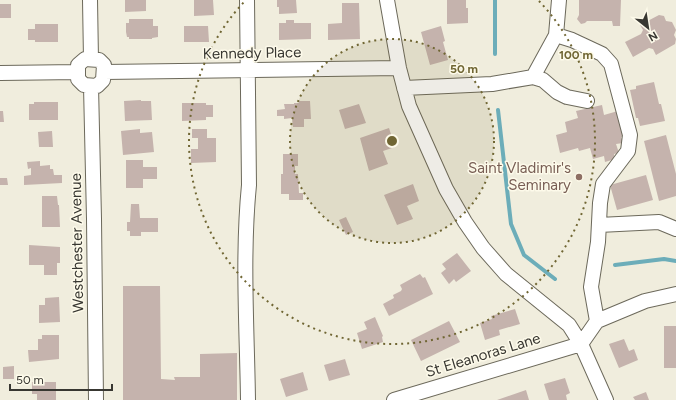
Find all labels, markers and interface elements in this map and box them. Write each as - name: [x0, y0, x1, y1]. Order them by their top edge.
- north arrow: [628, 8, 668, 48]
- text: N: [646, 28, 660, 44]
- street label: Kennedy Place: [203, 43, 301, 63]
- text: 100 m: [559, 48, 593, 62]
- text: 50 m: [450, 62, 478, 76]
- centre of rings: [385, 134, 399, 148]
- place label: Saint Vladimir's Seminary: [468, 159, 571, 194]
- marker: Saint Vladimir's Seminary: [574, 172, 584, 182]
- street label: Westchester Avenue: [67, 173, 87, 313]
- street label: St Eleanoras Lane: [423, 329, 543, 381]
- scale bar: [10, 366, 112, 392]
- text: 50 m: [16, 373, 44, 387]

